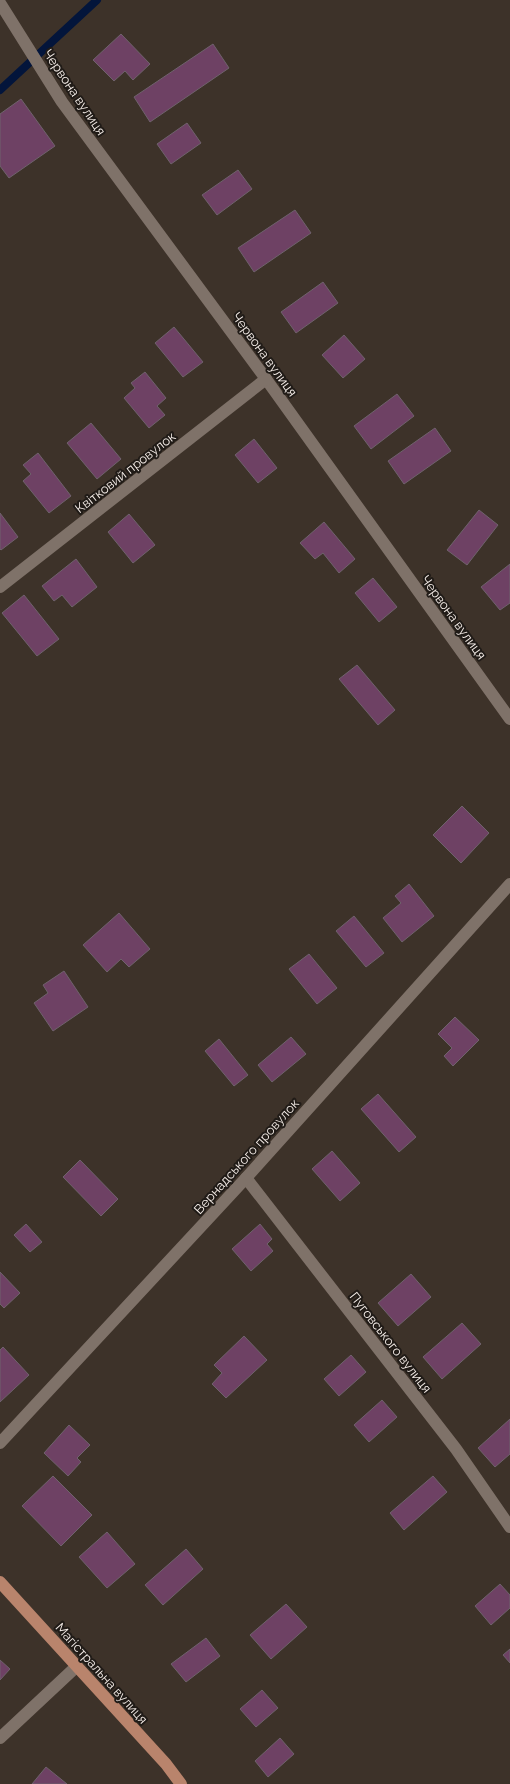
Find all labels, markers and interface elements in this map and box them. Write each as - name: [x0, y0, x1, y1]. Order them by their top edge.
- street label: Червона вулиця: [40, 47, 109, 138]
- street label: Червона вулиця: [229, 309, 300, 399]
- street label: Квітковий провулок: [72, 428, 179, 516]
- street label: Червона вулиця: [418, 572, 489, 662]
- street label: Вернадського провулок: [191, 1096, 302, 1217]
- street label: Пуговського вулиця: [347, 1289, 435, 1396]
- street label: Магістральна вулиця: [53, 1620, 151, 1727]

